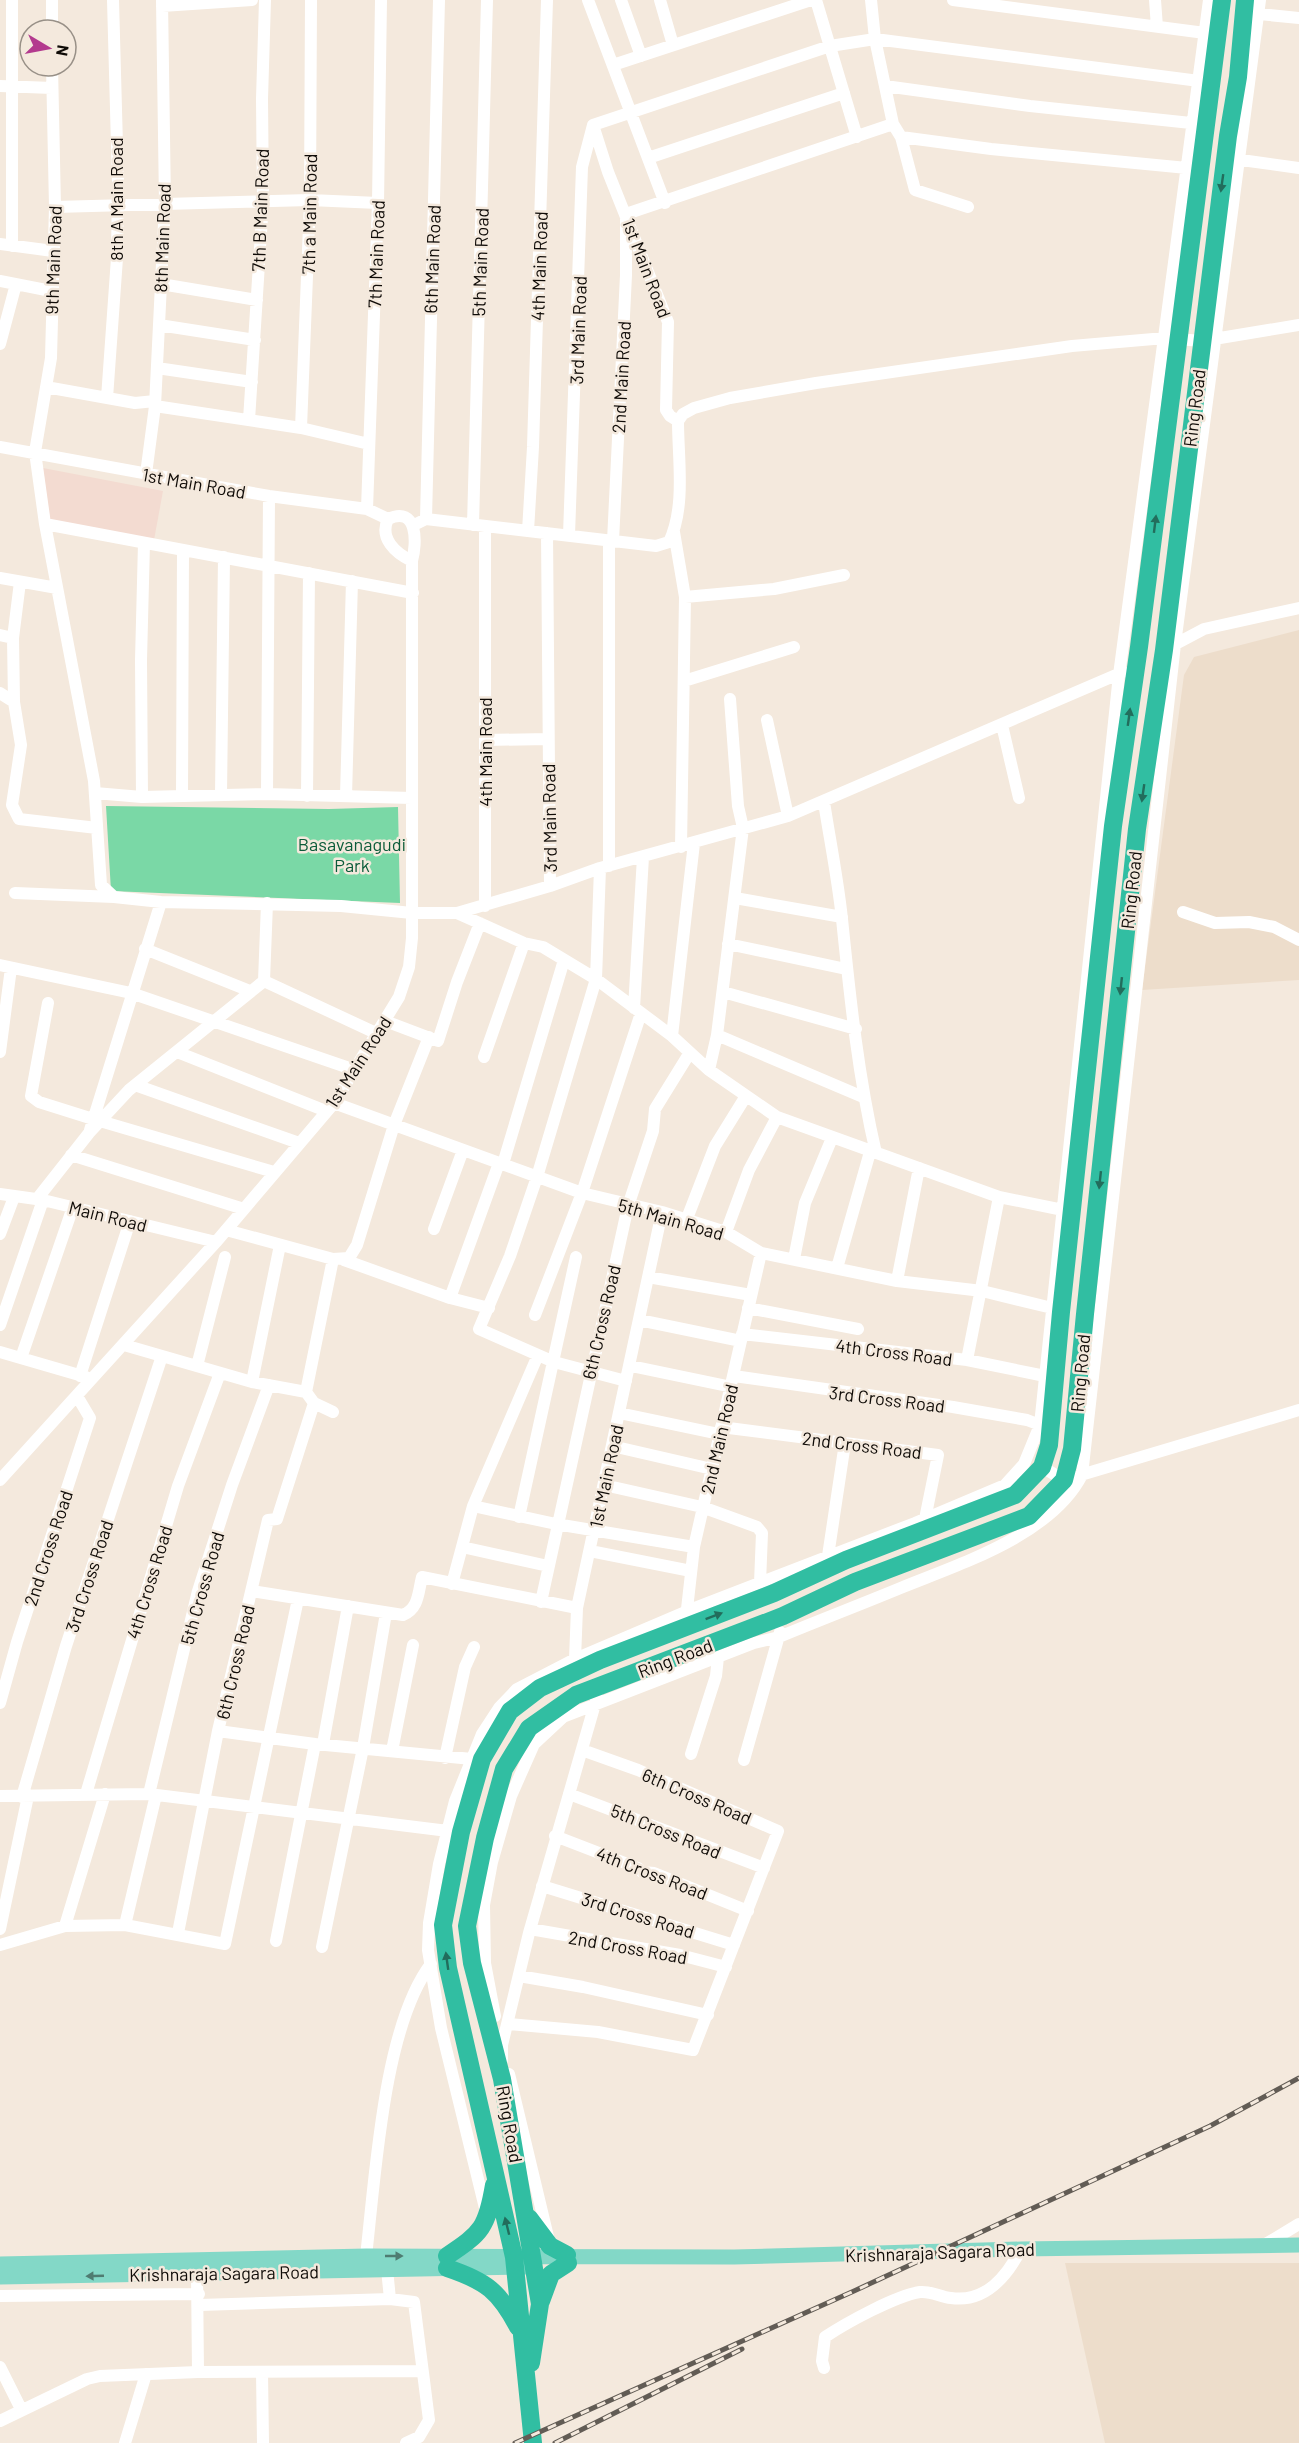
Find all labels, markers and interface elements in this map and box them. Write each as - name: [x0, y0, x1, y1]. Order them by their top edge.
- north arrow: [18, 18, 78, 78]
- text: N: [53, 44, 74, 58]
- street label: 8th A Main Road: [105, 137, 127, 261]
- street label: 7th B Main Road: [247, 148, 273, 272]
- street label: 7th a Main Road: [297, 153, 321, 275]
- one-way arrow: [1218, 173, 1227, 192]
- street label: 8th Main Road: [149, 183, 175, 293]
- street label: 7th Main Road: [363, 200, 389, 308]
- street label: 6th Main Road: [419, 204, 445, 314]
- street label: 9th Main Road: [40, 205, 66, 315]
- street label: 5th Main Road: [467, 207, 493, 317]
- street label: 4th Main Road: [526, 211, 552, 321]
- street label: 1st Main Road: [618, 215, 676, 321]
- street label: 3rd Main Road: [565, 275, 591, 385]
- street label: 2nd Main Road: [607, 320, 635, 434]
- street label: Ring Road: [1178, 368, 1210, 448]
- street label: 1st Main Road: [140, 463, 248, 503]
- one-way arrow: [1150, 514, 1159, 533]
- street label: 4th Main Road: [474, 697, 496, 807]
- one-way arrow: [1125, 707, 1134, 726]
- street label: 3rd Main Road: [537, 763, 561, 873]
- one-way arrow: [1138, 783, 1147, 802]
- park label: Basavanagudi Park: [298, 833, 406, 876]
- street label: Ring Road: [1116, 850, 1146, 930]
- one-way arrow: [1116, 977, 1126, 996]
- street label: 1st Main Road: [320, 1012, 396, 1112]
- one-way arrow: [1095, 1171, 1105, 1190]
- street label: 5th Main Road: [616, 1193, 726, 1245]
- street label: Main Road: [67, 1196, 149, 1236]
- street label: 6th Cross Road: [577, 1263, 625, 1381]
- street label: Ring Road: [1066, 1333, 1094, 1413]
- street label: 4th Cross Road: [834, 1334, 954, 1370]
- street label: 3rd Cross Road: [828, 1381, 946, 1417]
- street label: 2nd Main Road: [696, 1382, 742, 1496]
- street label: 1st Main Road: [584, 1422, 628, 1530]
- street label: 2nd Cross Road: [801, 1427, 923, 1463]
- street label: 2nd Cross Road: [19, 1487, 77, 1609]
- street label: 3rd Cross Road: [60, 1517, 118, 1635]
- street label: 4th Cross Road: [121, 1523, 177, 1641]
- street label: 5th Cross Road: [175, 1529, 229, 1647]
- street label: 6th Cross Road: [211, 1603, 259, 1721]
- one-way arrow: [706, 1611, 724, 1621]
- street label: Ring Road: [634, 1634, 716, 1682]
- street label: 6th Cross Road: [639, 1763, 755, 1829]
- street label: 5th Cross Road: [608, 1799, 724, 1863]
- street label: 4th Cross Road: [593, 1842, 711, 1904]
- street label: 3rd Cross Road: [579, 1887, 697, 1943]
- street label: 2nd Cross Road: [567, 1926, 689, 1968]
- one-way arrow: [443, 1951, 452, 1970]
- street label: Ring Road: [492, 2084, 528, 2164]
- one-way arrow: [501, 2217, 511, 2235]
- street label: Krishnaraja Sagara Road: [845, 2238, 1035, 2266]
- one-way arrow: [385, 2251, 404, 2261]
- street label: Krishnaraja Sagara Road: [129, 2260, 319, 2286]
- one-way arrow: [85, 2271, 104, 2281]

